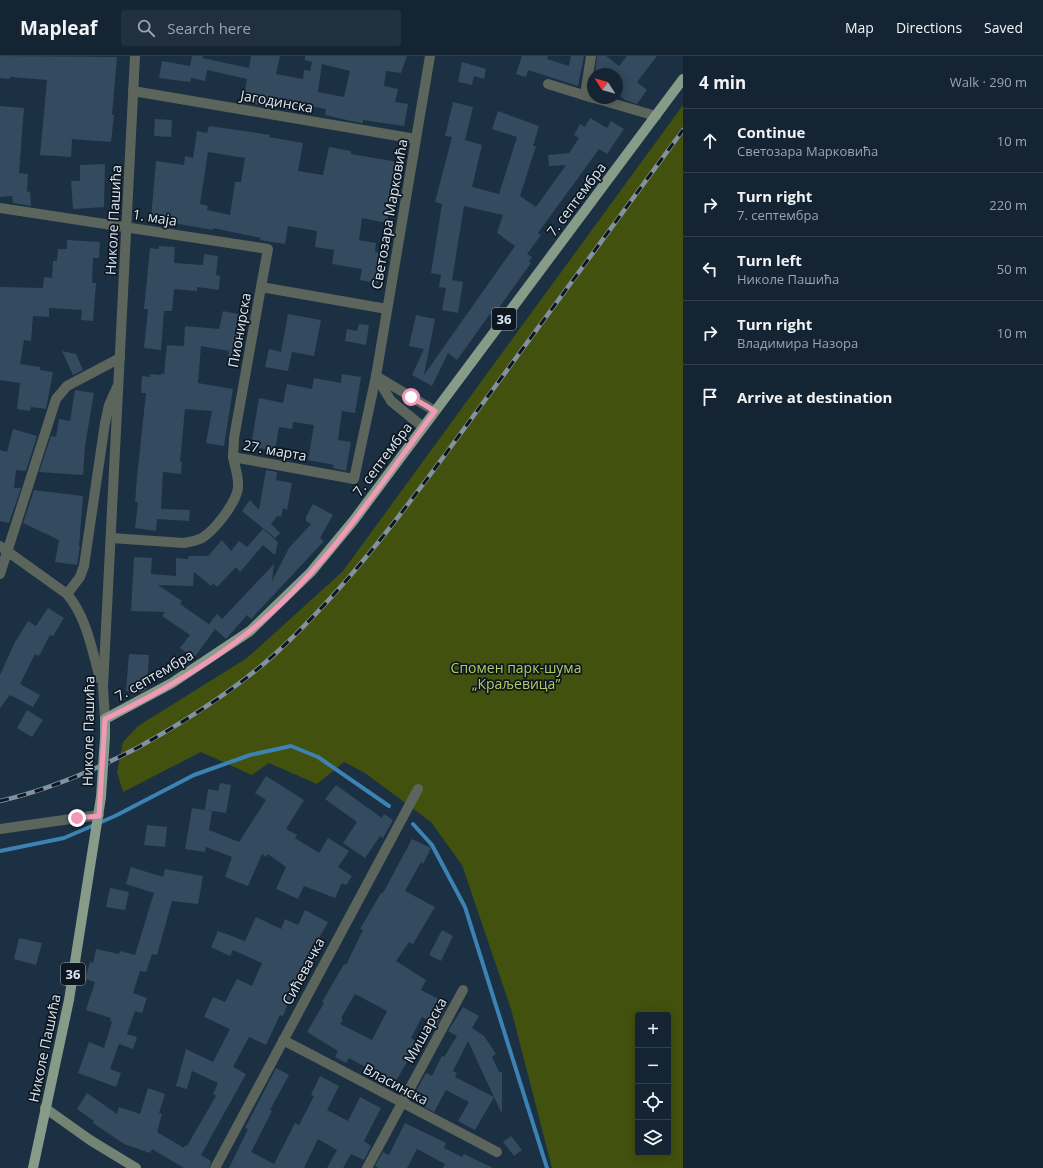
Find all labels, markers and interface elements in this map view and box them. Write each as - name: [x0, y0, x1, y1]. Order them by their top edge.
- search box: [121, 10, 401, 46]
- text: Mapleaf: [20, 15, 97, 41]
- icon: search: [135, 17, 157, 39]
- text: Search here: [167, 18, 251, 38]
- text: Map: [845, 18, 874, 37]
- text: Directions: [896, 18, 962, 37]
- text: Saved: [984, 18, 1023, 37]
- north arrow: [587, 68, 623, 104]
- text: 4 min: [699, 71, 746, 94]
- text: Walk · 290 m: [950, 73, 1027, 91]
- street label: Јагодинска: [237, 85, 315, 117]
- text: Continue: [737, 122, 805, 142]
- icon: ahead: [699, 130, 721, 152]
- text: 10 m: [997, 132, 1027, 150]
- street label: Светозара Марковића: [366, 137, 412, 291]
- text: Светозара Марковића: [737, 142, 878, 160]
- street label: 7. септембра: [542, 158, 610, 240]
- street label: Николе Пашића: [101, 165, 125, 275]
- text: Turn right: [737, 186, 812, 206]
- icon: right: [699, 194, 721, 216]
- text: 220 m: [989, 196, 1027, 214]
- street label: 1. маја: [131, 204, 179, 230]
- text: 7. септембра: [737, 206, 819, 224]
- text: Turn left: [737, 250, 802, 270]
- icon: left: [699, 258, 721, 280]
- text: 50 m: [997, 260, 1027, 278]
- text: Николе Пашића: [737, 270, 839, 288]
- street label: Пионирска: [223, 291, 255, 369]
- road number: 36: [492, 308, 516, 330]
- text: Turn right: [737, 314, 812, 334]
- icon: right: [699, 322, 721, 344]
- text: 10 m: [997, 324, 1027, 342]
- text: Владимира Назора: [737, 334, 858, 352]
- icon: arrive: [699, 386, 721, 408]
- text: Arrive at destination: [737, 387, 892, 407]
- route start: [402, 388, 420, 406]
- street label: 7. септембра: [348, 418, 416, 500]
- street label: 27. марта: [242, 435, 308, 465]
- street label: 7. септембра: [111, 645, 197, 705]
- park label: Спомен парк-шума „Краљевица”: [451, 658, 581, 693]
- street label: Николе Пашића: [78, 676, 98, 786]
- route end: [68, 809, 86, 827]
- street label: Сићевачка: [277, 934, 329, 1008]
- road number: 36: [61, 963, 85, 985]
- street label: Николе Пашића: [23, 992, 65, 1104]
- street label: Мишарска: [399, 994, 451, 1066]
- map controls: [635, 1012, 671, 1156]
- button: +: [635, 1012, 671, 1048]
- button: −: [635, 1048, 671, 1084]
- street label: Власинска: [360, 1059, 432, 1109]
- button: locate: [635, 1084, 671, 1120]
- button: layers: [635, 1120, 671, 1156]

